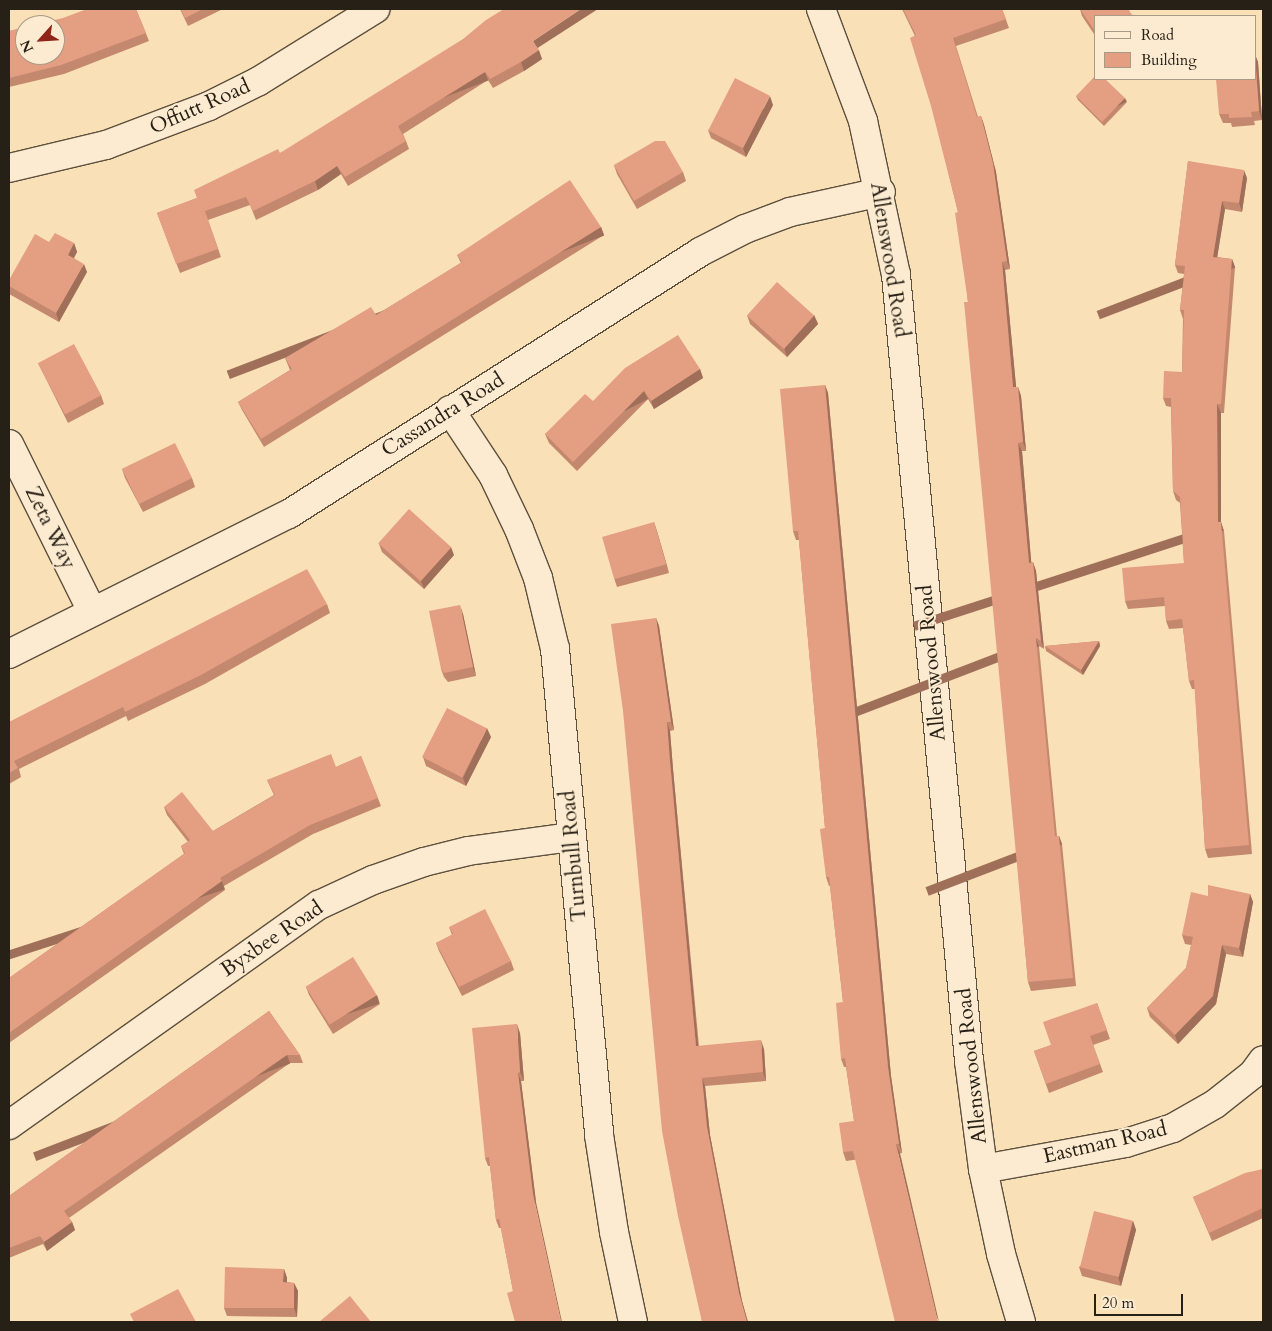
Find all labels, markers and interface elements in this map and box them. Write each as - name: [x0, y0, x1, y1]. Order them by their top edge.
- north arrow: [15, 15, 65, 65]
- legend: [1094, 15, 1257, 80]
- text: Road: [1141, 25, 1174, 45]
- text: N: [16, 37, 38, 56]
- text: Building: [1141, 50, 1197, 70]
- street label: Offutt Road: [146, 74, 254, 140]
- street label: Allenswood Road: [864, 181, 914, 339]
- street label: Cassandra Road: [377, 367, 509, 463]
- street label: Zeta Way: [19, 482, 81, 574]
- street label: Allenswood Road: [913, 584, 951, 742]
- street label: Turnbull Road: [556, 789, 592, 923]
- street label: Byxbee Road: [216, 896, 328, 982]
- street label: Allenswood Road: [951, 987, 993, 1145]
- street label: Eastman Road: [1041, 1117, 1169, 1169]
- scale bar: [1097, 1284, 1186, 1316]
- text: 20 m: [1102, 1293, 1134, 1313]

